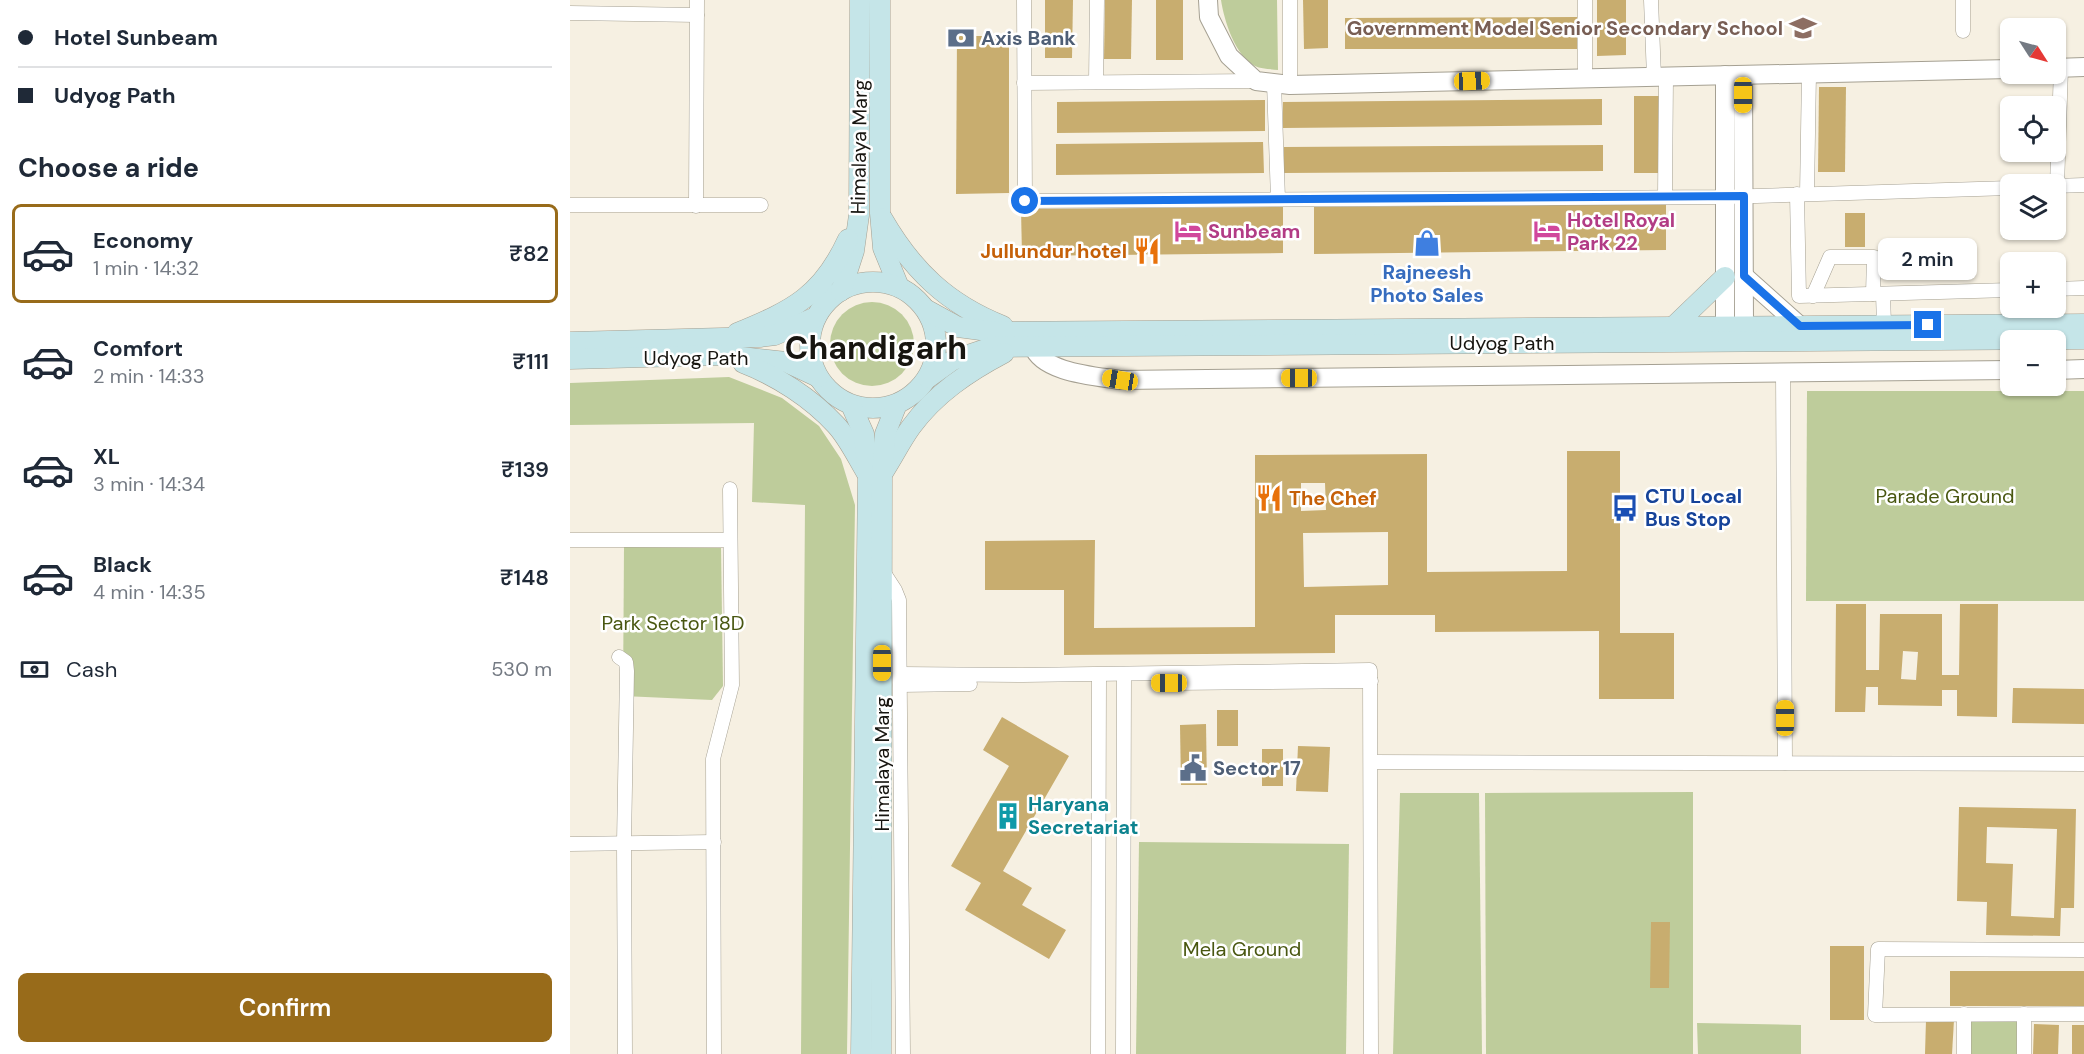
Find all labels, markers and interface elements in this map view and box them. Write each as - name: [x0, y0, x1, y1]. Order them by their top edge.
- school or university icon: Government Model Senior Secondary School: [1788, 13, 1818, 43]
- place label: Government Model Senior Secondary School: [1347, 15, 1783, 41]
- north arrow: [2000, 18, 2066, 84]
- map controls: [2000, 18, 2066, 396]
- text: Hotel Sunbeam: [54, 23, 218, 52]
- bank icon: Axis Bank: [946, 23, 976, 53]
- place label: Axis Bank: [981, 25, 1076, 51]
- car: [1454, 71, 1490, 91]
- car: [1734, 77, 1752, 113]
- street label: Himalaya Marg: [845, 79, 873, 215]
- text: Udyog Path: [54, 81, 176, 110]
- button: locate: [2000, 96, 2066, 162]
- text: Choose a ride: [18, 150, 199, 185]
- button: layers: [2000, 174, 2066, 240]
- route start: [1011, 187, 1038, 214]
- place label: Hotel Royal Park 22: [1567, 207, 1675, 256]
- hotel icon: Sunbeam: [1173, 216, 1203, 246]
- hotel icon: Hotel Royal Park 22: [1532, 216, 1562, 246]
- place label: Sunbeam: [1208, 218, 1300, 244]
- text: Economy: [93, 226, 193, 255]
- icon: car: [21, 227, 75, 281]
- shop icon: Rajneesh Photo Sales: [1412, 228, 1442, 258]
- restaurant icon: Jullundur hotel: [1132, 236, 1162, 266]
- place label: Jullundur hotel: [980, 238, 1127, 264]
- callout: 2 min: [1878, 238, 1978, 280]
- text: ₹82: [509, 239, 549, 268]
- text: 2 min: [1901, 246, 1954, 272]
- button: +: [2000, 252, 2066, 318]
- text: 1 min · 14:32: [93, 255, 199, 281]
- place label: Rajneesh Photo Sales: [1370, 259, 1484, 308]
- route end: [1914, 311, 1941, 338]
- district label: Chandigarh: [785, 327, 967, 369]
- street label: Udyog Path: [1450, 330, 1554, 356]
- button: −: [2000, 330, 2066, 396]
- text: Comfort: [93, 334, 183, 363]
- icon: car: [21, 335, 75, 389]
- street label: Udyog Path: [644, 345, 748, 371]
- text: ₹111: [512, 347, 549, 376]
- text: 2 min · 14:33: [93, 363, 205, 389]
- car: [1101, 368, 1139, 392]
- car: [1281, 369, 1317, 387]
- text: XL: [93, 442, 120, 471]
- icon: car: [21, 443, 75, 497]
- text: ₹139: [501, 455, 549, 484]
- text: 3 min · 14:34: [93, 471, 205, 497]
- restaurant icon: The Chef: [1254, 483, 1284, 513]
- place label: CTU Local Bus Stop: [1645, 483, 1742, 532]
- park label: Parade Ground: [1875, 483, 2015, 509]
- place label: The Chef: [1289, 485, 1377, 511]
- bus stop icon: CTU Local Bus Stop: [1610, 493, 1640, 523]
- text: Black: [93, 550, 152, 579]
- icon: car: [21, 551, 75, 605]
- text: ₹148: [500, 563, 549, 592]
- text: 4 min · 14:35: [93, 579, 206, 605]
- park label: Park Sector 18D: [601, 610, 745, 636]
- car: [873, 645, 891, 681]
- icon: cash: [18, 653, 51, 686]
- text: Cash: [66, 655, 117, 684]
- text: 530 m: [491, 656, 552, 682]
- car: [1151, 674, 1187, 692]
- street label: Himalaya Marg: [869, 697, 895, 831]
- car: [1776, 700, 1794, 736]
- public building icon: Sector 17: [1178, 753, 1208, 783]
- place label: Sector 17: [1213, 755, 1301, 781]
- place label: Haryana Secretariat: [1028, 791, 1139, 840]
- building icon: Haryana Secretariat: [993, 801, 1023, 831]
- park label: Mela Ground: [1183, 936, 1301, 962]
- button: Confirm: [18, 973, 552, 1042]

